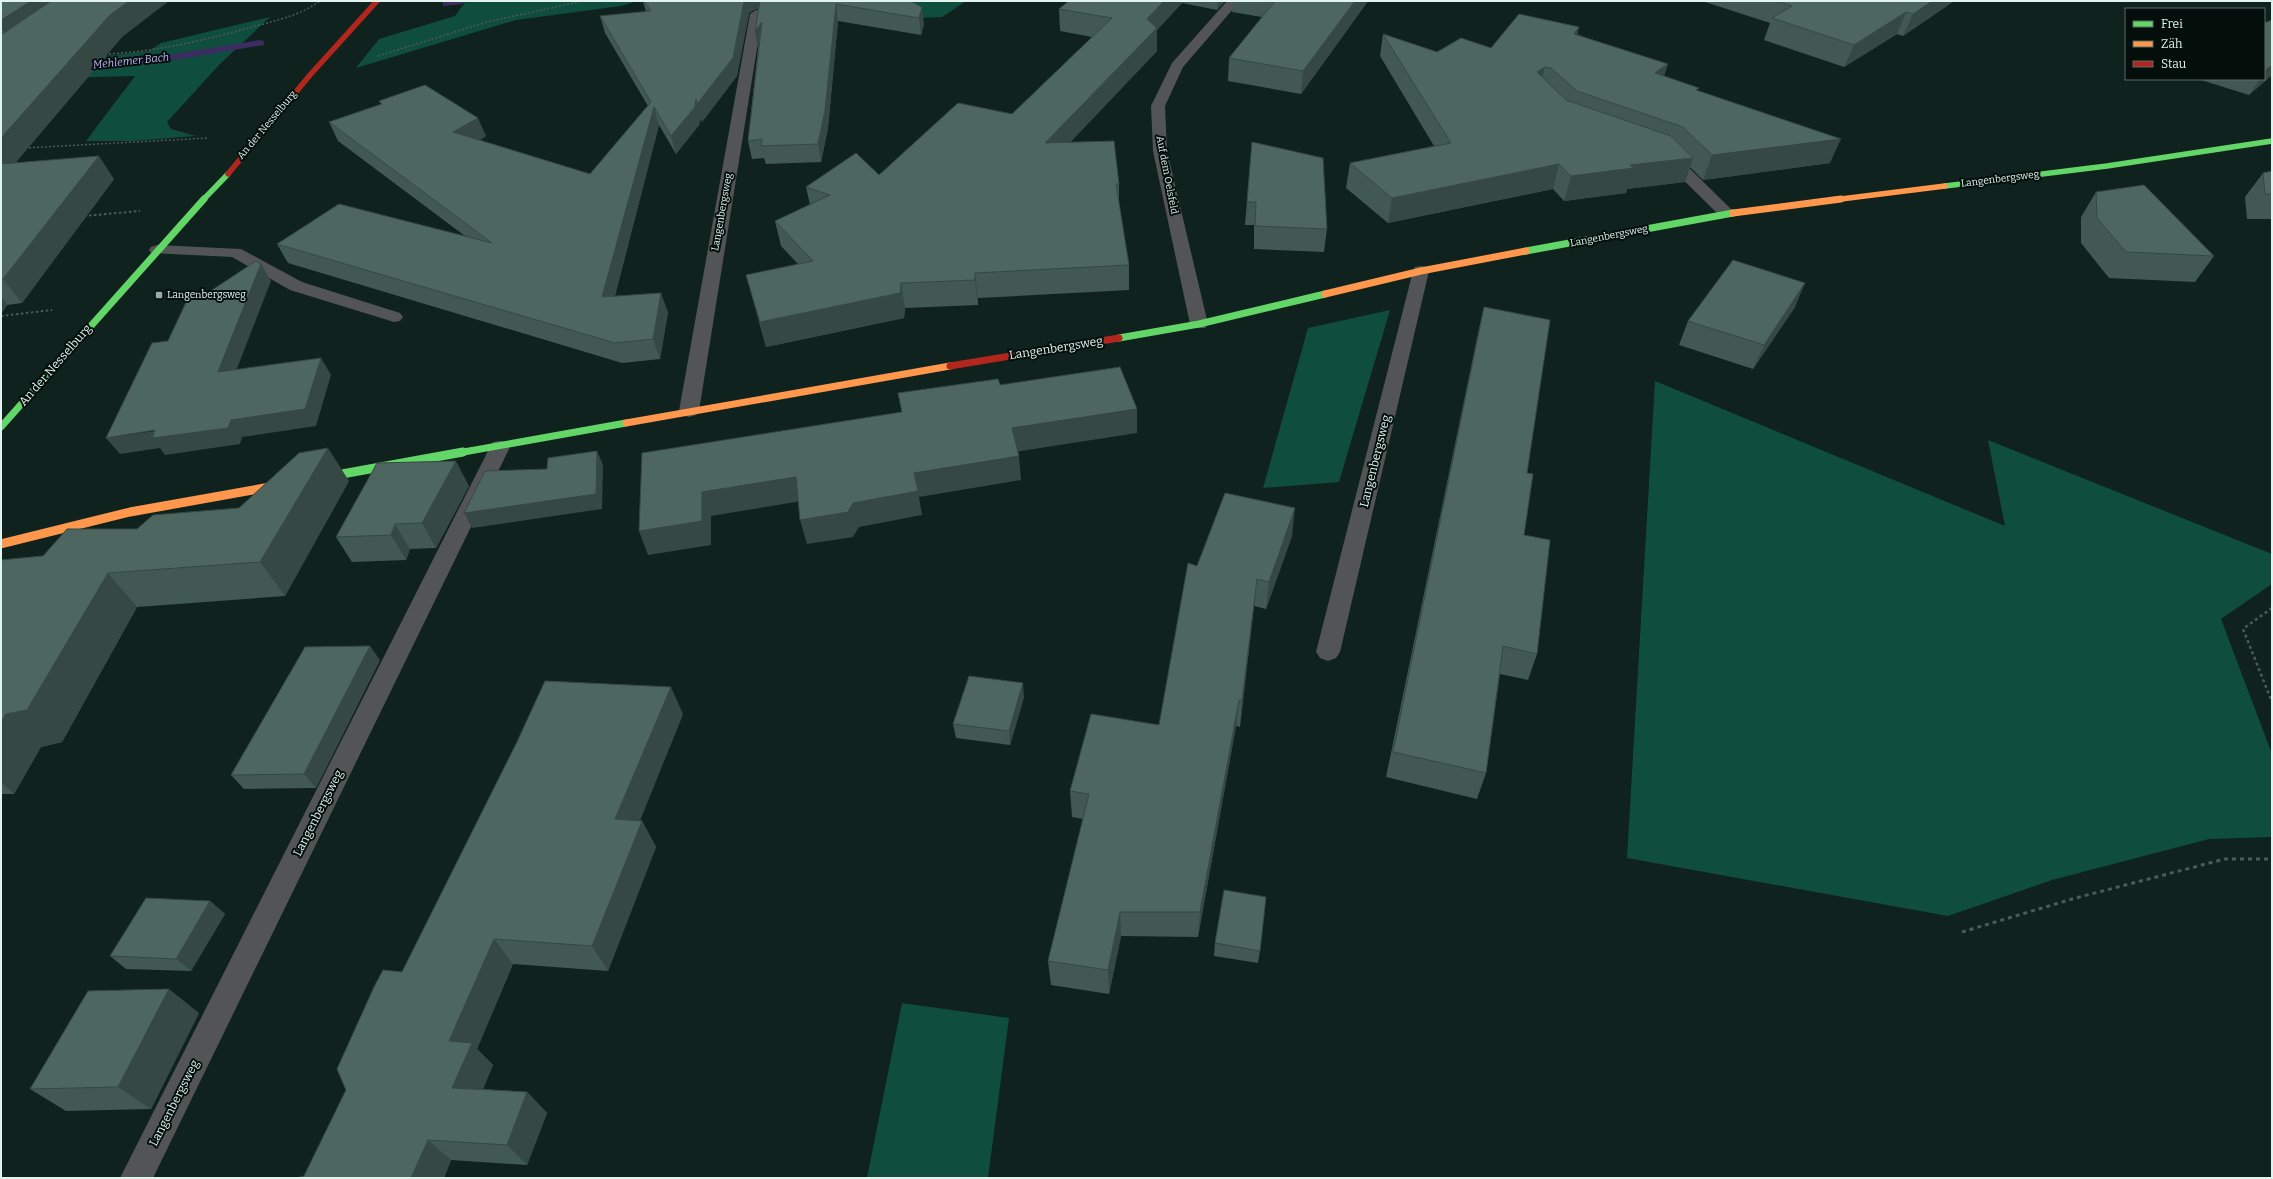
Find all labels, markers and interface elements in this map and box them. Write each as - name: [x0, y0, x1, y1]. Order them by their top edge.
- legend: [2125, 8, 2265, 80]
- text: Frei: [2161, 17, 2183, 31]
- text: Zäh: [2161, 37, 2183, 51]
- water label: Mehlemer Bach: [92, 51, 170, 71]
- text: Stau: [2161, 57, 2187, 71]
- street label: An der Nesselburg: [235, 88, 299, 162]
- street label: Auf dem Oelsfeld: [1154, 135, 1180, 215]
- street label: Langenbergsweg: [1960, 168, 2040, 190]
- street label: Langenbergsweg: [709, 172, 735, 252]
- street label: Langenbergsweg: [1569, 223, 1649, 249]
- place label: Langenbergsweg: [167, 289, 246, 301]
- marker: Langenbergsweg: [154, 290, 164, 300]
- street label: An der Nesselburg: [16, 321, 94, 409]
- street label: Langenbergsweg: [1008, 334, 1104, 362]
- street label: Langenbergsweg: [1357, 413, 1393, 509]
- street label: Langenbergsweg: [290, 767, 346, 858]
- street label: Langenbergsweg: [146, 1057, 202, 1148]

